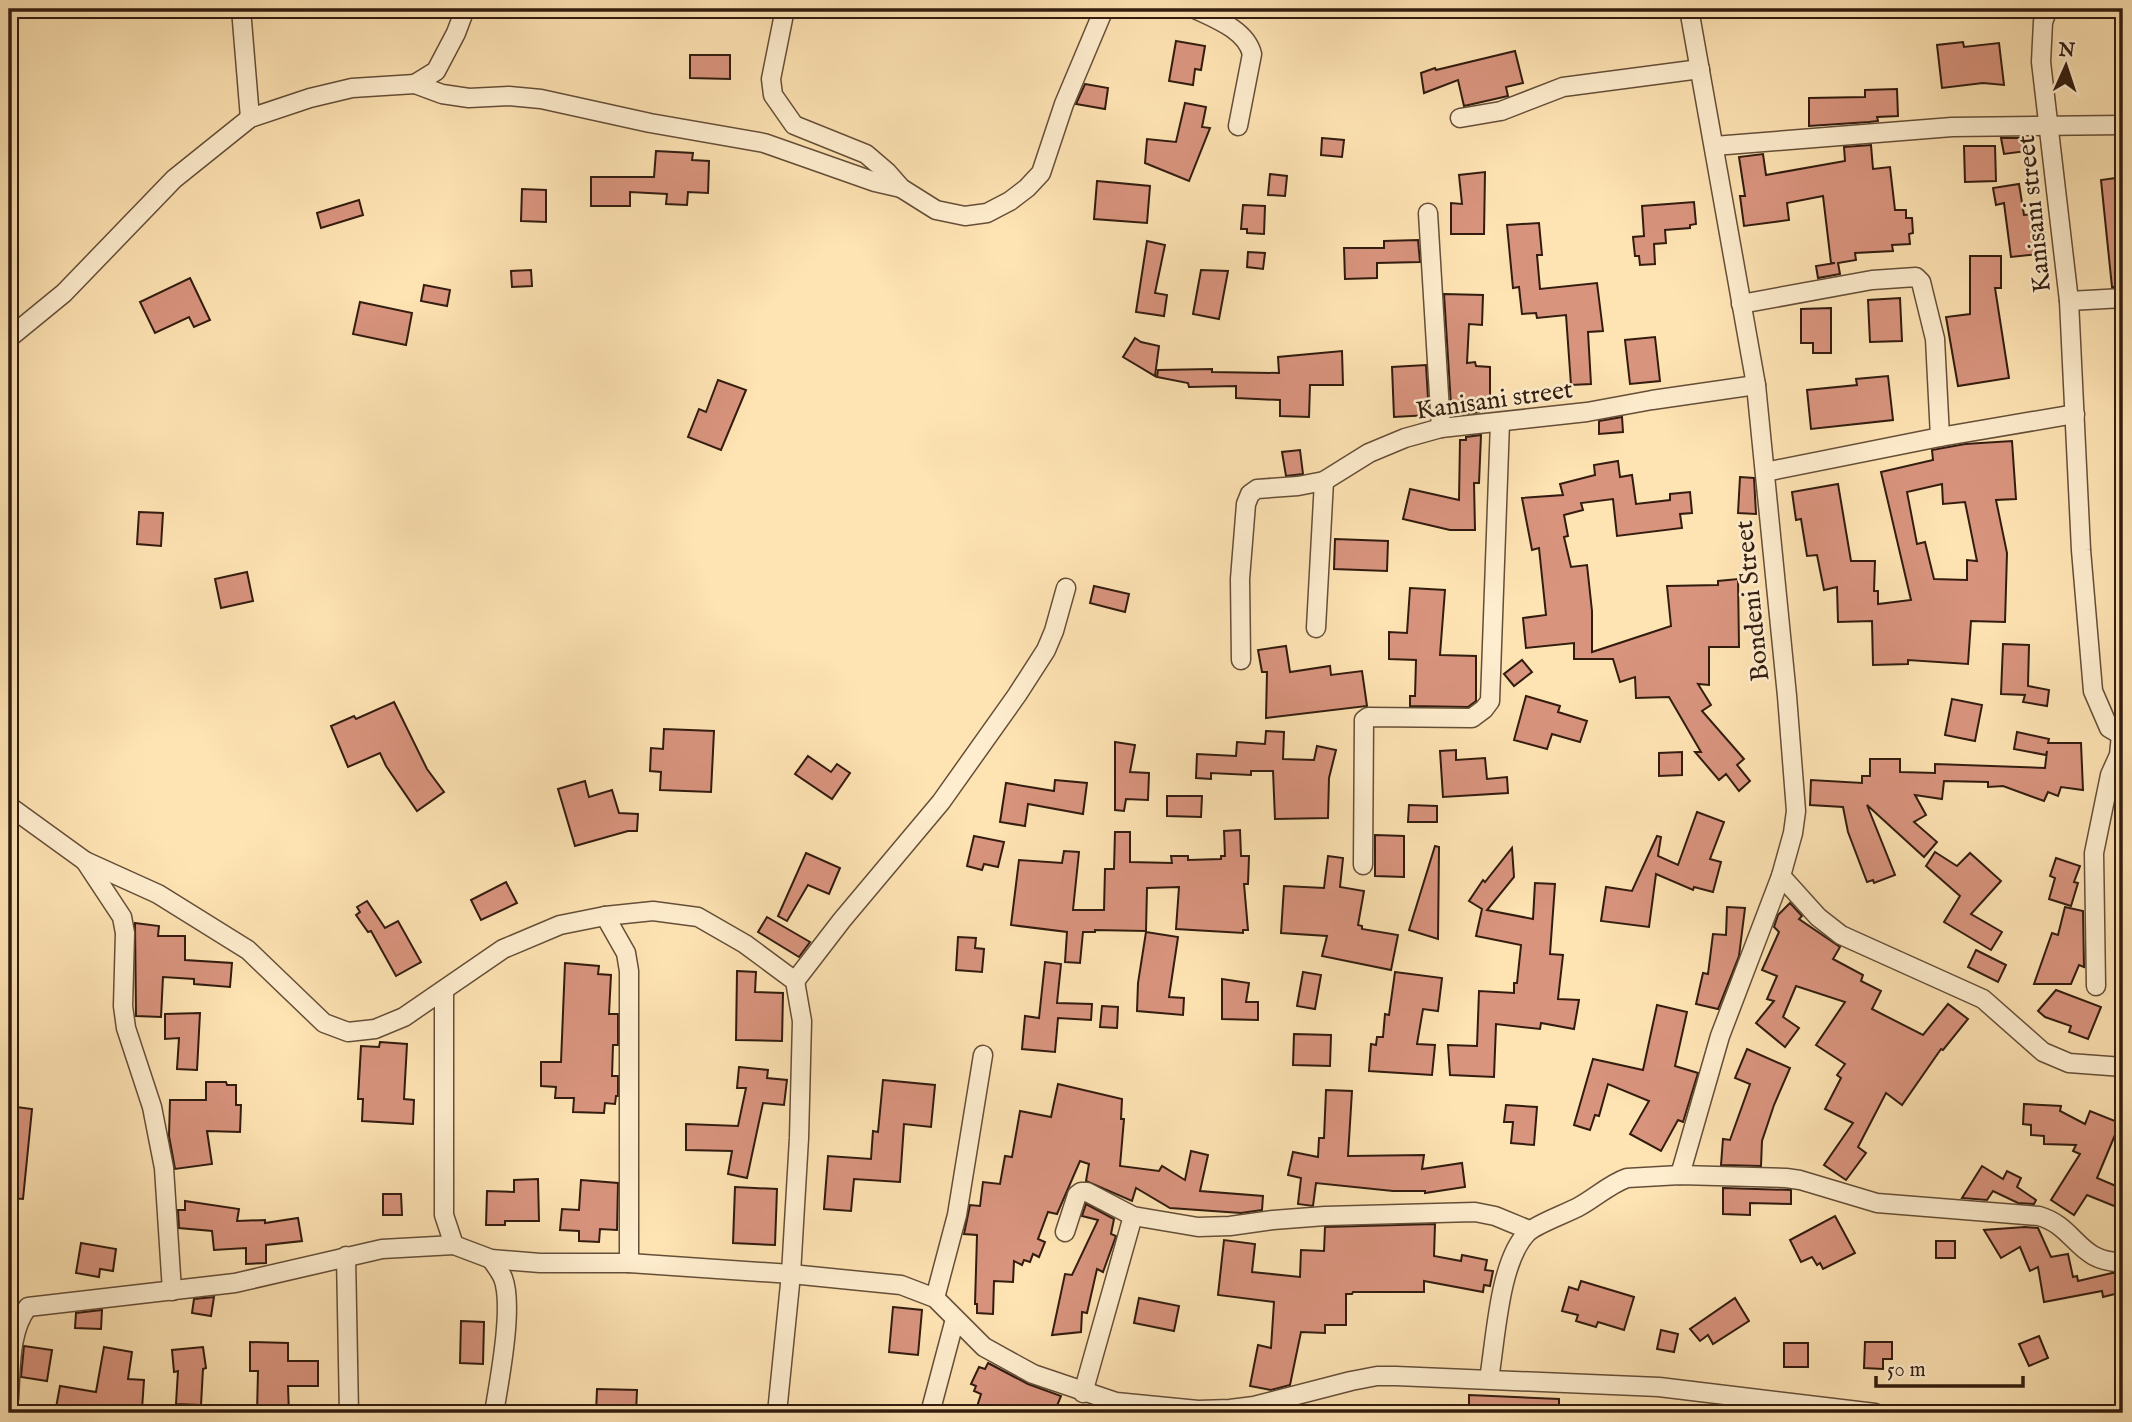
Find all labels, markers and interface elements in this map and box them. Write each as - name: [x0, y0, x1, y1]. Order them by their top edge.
- north arrow: [2030, 32, 2100, 102]
- text: N: [2057, 39, 2076, 63]
- street label: Kanisani street: [2010, 133, 2059, 294]
- street label: Kanisani street: [1414, 373, 1575, 428]
- street label: Bondeni Street: [1728, 519, 1777, 683]
- scale bar: [1876, 1345, 2024, 1389]
- text: 50 m: [1887, 1357, 1926, 1384]

